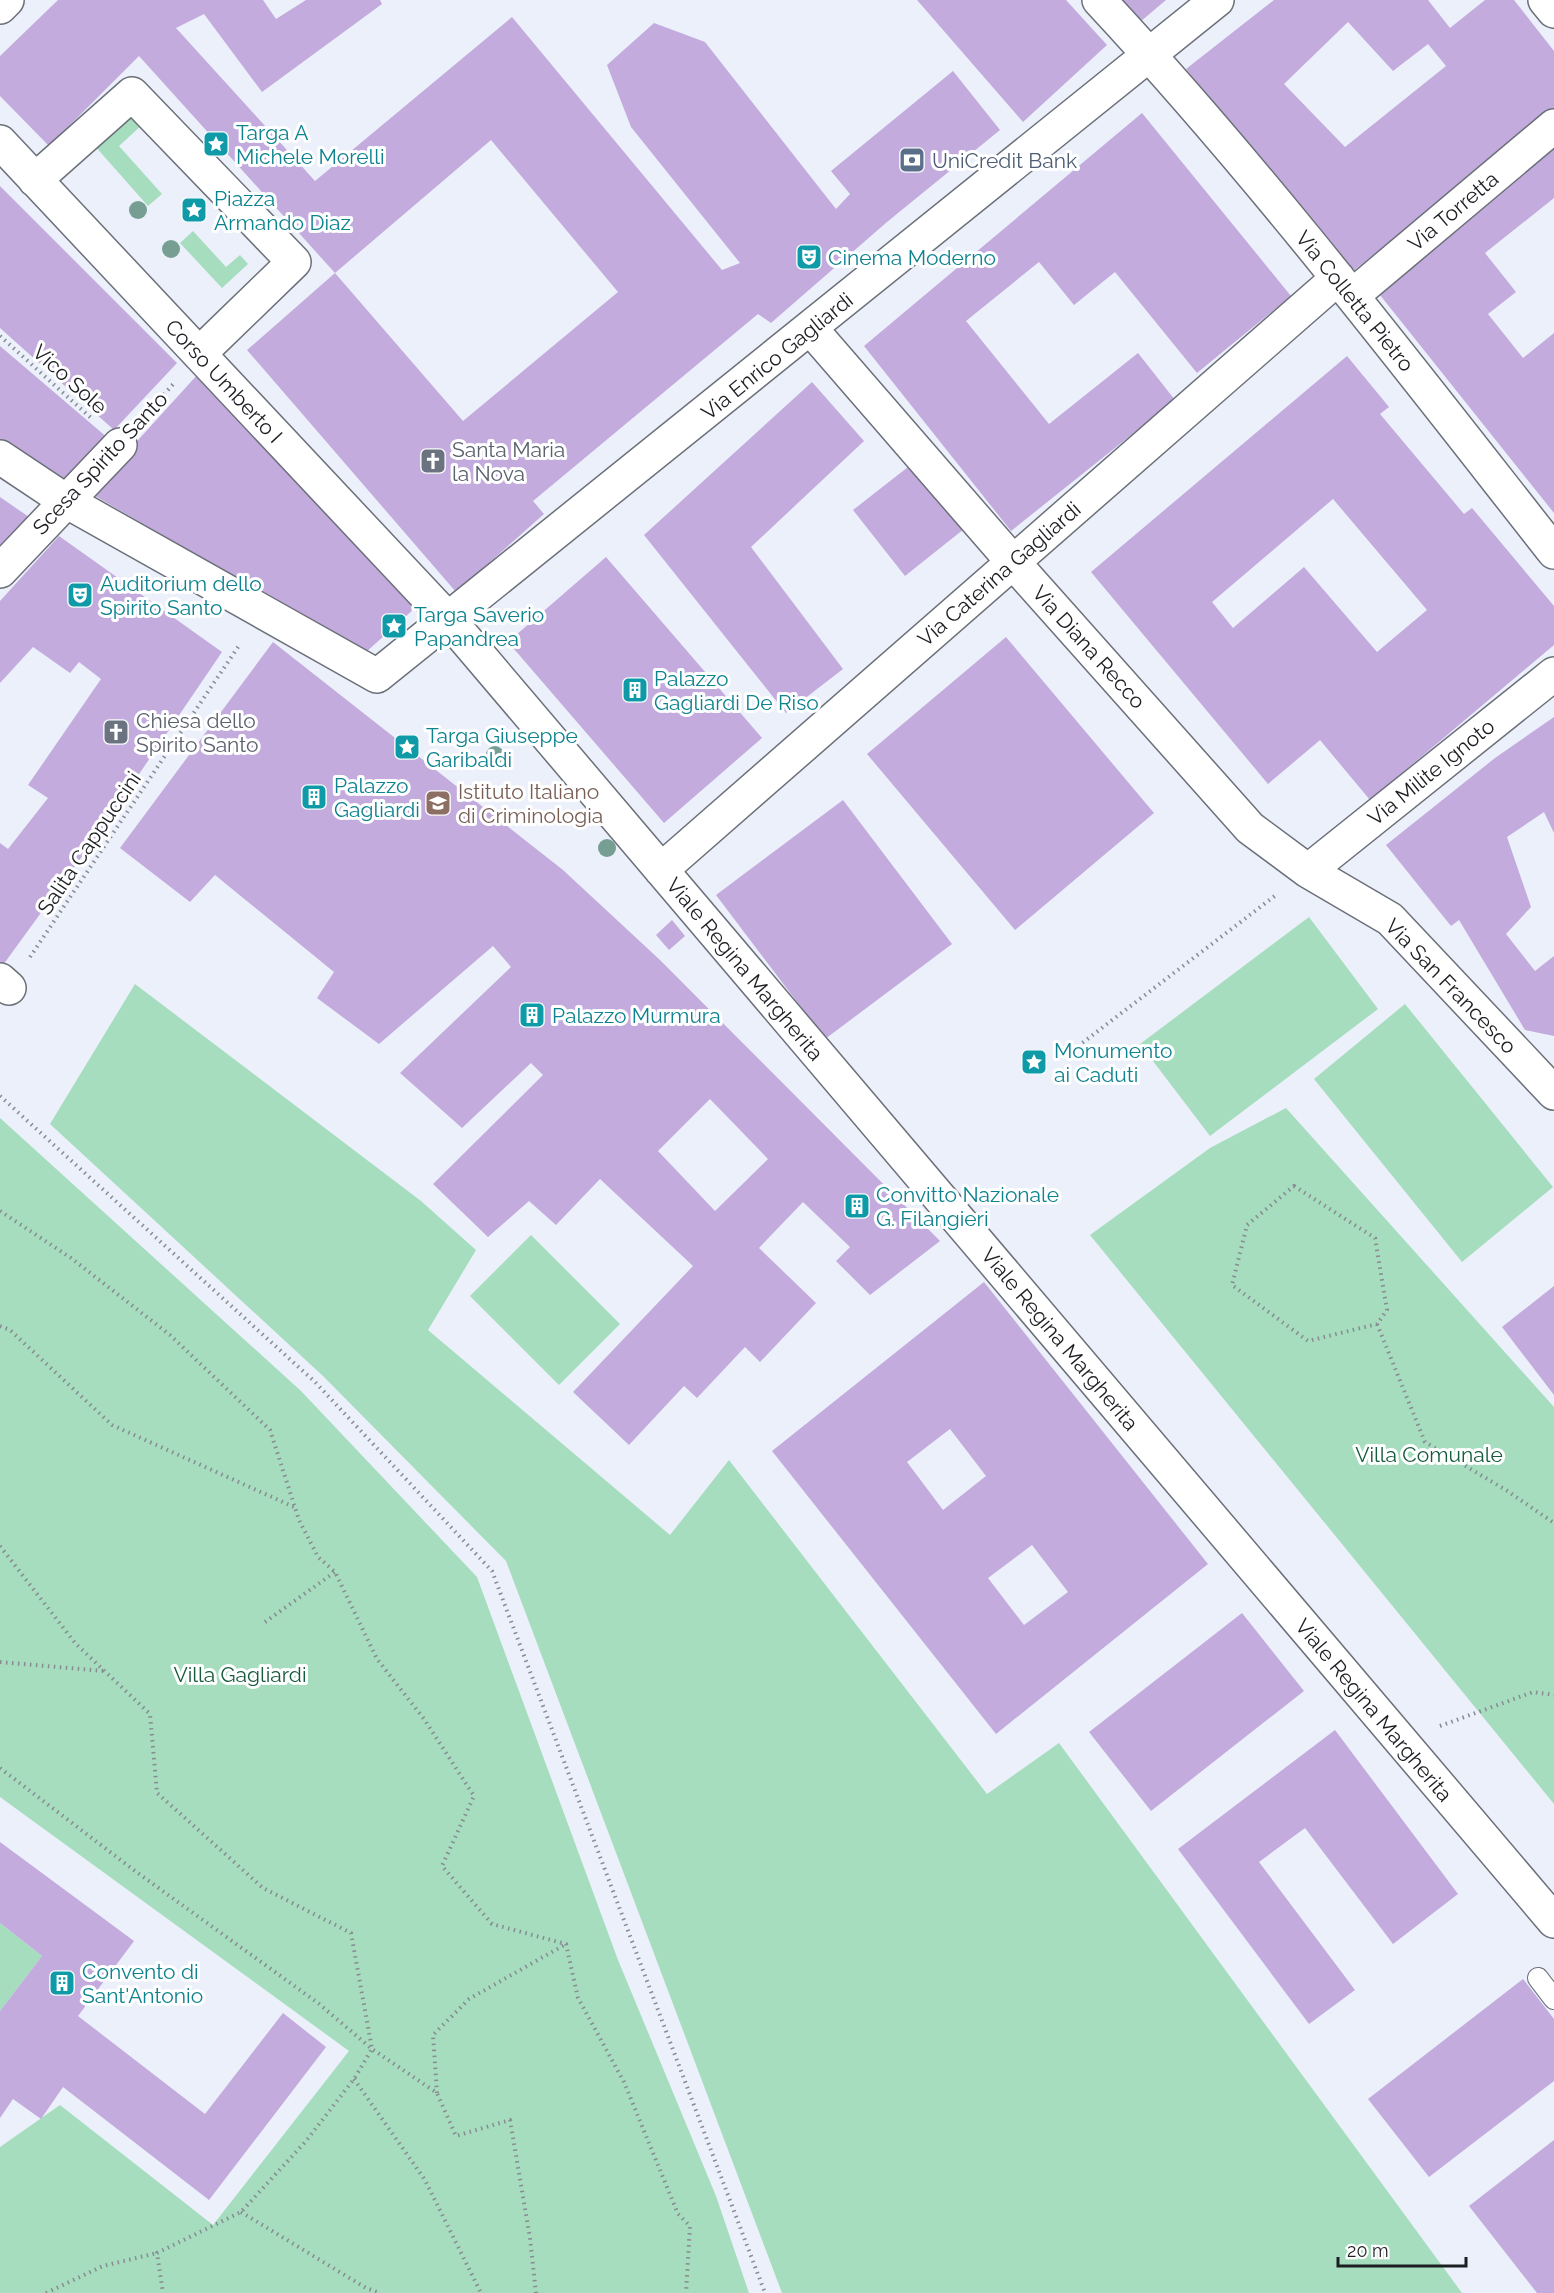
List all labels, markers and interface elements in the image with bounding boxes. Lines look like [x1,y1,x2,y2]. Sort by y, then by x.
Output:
place label: Targa A Michele Morelli [236,120,385,169]
place icon: Targa A Michele Morelli [201,129,231,159]
bank icon: UniCredit Bank [897,145,927,175]
place label: UniCredit Bank [932,148,1077,173]
street label: Via Torretta [1403,166,1503,256]
place label: Piazza Armando Diaz [214,186,351,235]
place icon: Piazza Armando Diaz [179,195,209,225]
street label: Via Colletta Pietro [1291,226,1419,376]
theatre icon: Cinema Moderno [794,242,824,272]
place label: Cinema Moderno [828,245,996,270]
street label: Via Enrico Gagliardi [696,287,858,425]
street label: Corso Umberto I [160,314,288,448]
street label: Vico Sole [28,339,112,419]
street label: Scesa Spirito Santo [27,386,173,540]
place label: Santa Maria la Nova [452,437,565,486]
church icon: Santa Maria la Nova [418,446,448,476]
street label: Via Caterina Gagliardi [913,497,1085,651]
place label: Auditorium dello Spirito Santo [100,571,262,620]
theatre icon: Auditorium dello Spirito Santo [65,580,95,610]
street label: Via Diana Recco [1027,580,1151,714]
place label: Targa Saverio Papandrea [414,602,544,651]
place icon: Targa Saverio Papandrea [379,611,409,641]
place label: Palazzo Gagliardi De Riso [654,666,819,715]
building icon: Palazzo Gagliardi De Riso [620,675,650,705]
place label: Chiesa dello Spirito Santo [136,708,259,757]
street label: Via Milite Ignoto [1363,713,1499,831]
church icon: Chiesa dello Spirito Santo [101,717,131,747]
place label: Targa Giuseppe Garibaldi [426,723,578,772]
place icon: Targa Giuseppe Garibaldi [392,732,422,762]
street label: Salita Cappuccini [32,767,146,919]
place label: Palazzo Gagliardi [334,773,420,822]
place label: Istituto Italiano di Criminologia [458,779,603,828]
building icon: Palazzo Gagliardi [299,782,329,812]
school or university icon: Istituto Italiano di Criminologia [423,788,453,818]
street label: Viale Regina Margherita [661,873,829,1065]
street label: Via San Francesco [1380,913,1522,1059]
building icon: Palazzo Murmura [517,1000,547,1030]
place label: Palazzo Murmura [552,1003,721,1028]
place label: Monumento ai Caduti [1054,1038,1173,1087]
place icon: Monumento ai Caduti [1019,1047,1049,1077]
place label: Convitto Nazionale G. Filangieri [876,1182,1059,1231]
building icon: Convitto Nazionale G. Filangieri [842,1191,872,1221]
street label: Viale Regina Margherita [976,1243,1144,1435]
park label: Villa Comunale [1355,1442,1503,1467]
street label: Viale Regina Margherita [1290,1614,1458,1806]
park label: Villa Gagliardi [174,1662,306,1687]
place label: Convento di Sant'Antonio [82,1959,203,2008]
building icon: Convento di Sant'Antonio [47,1968,77,1998]
scale bar [1338,2230,1466,2268]
text: 20 m [1347,2240,1389,2261]

